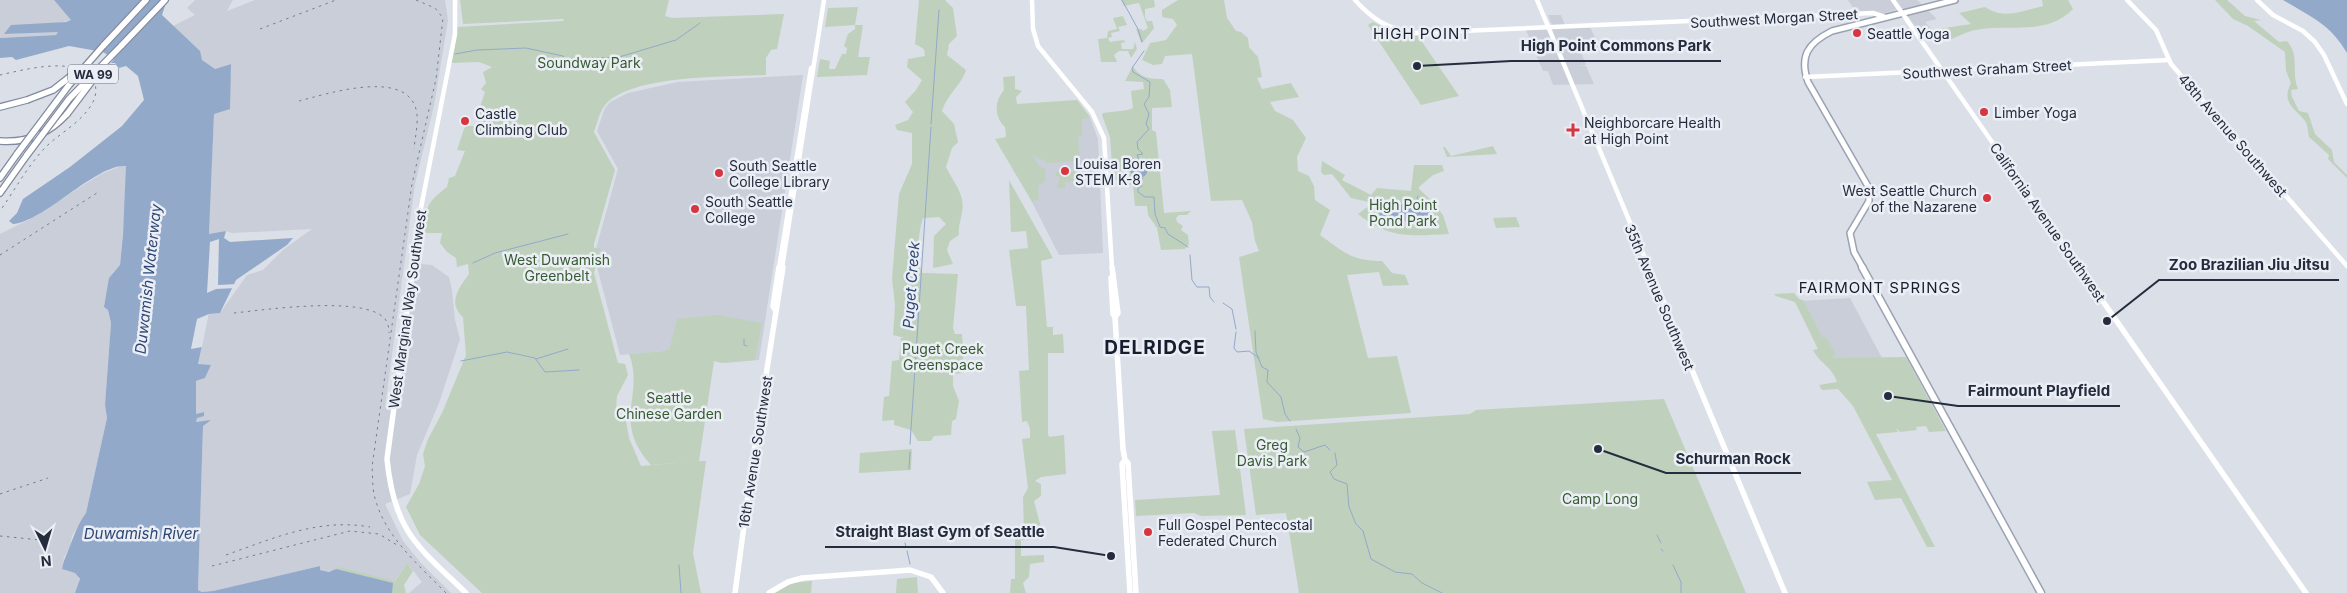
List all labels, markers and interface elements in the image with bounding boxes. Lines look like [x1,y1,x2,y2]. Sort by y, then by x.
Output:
street label: Southwest Morgan Street [1690,5,1859,31]
district label: HIGH POINT [1373,24,1471,43]
place label: Seattle Yoga [1867,25,1950,42]
marker: Seattle Yoga [1851,27,1863,39]
callout: High Point Commons Park [1511,31,1721,61]
text: High Point Commons Park [1521,36,1711,55]
park label: Soundway Park [537,54,641,71]
street label: Southwest Graham Street [1902,56,2072,82]
road number: WA 99 [68,64,118,84]
street label: 48th Avenue Southwest [2175,70,2291,200]
place label: Limber Yoga [1994,104,2077,121]
place label: Castle Climbing Club [475,105,568,138]
marker: Limber Yoga [1978,106,1990,118]
place label: Neighborcare Health at High Point [1584,114,1721,147]
marker: Castle Climbing Club [459,115,471,127]
marker: Neighborcare Health at High Point [1566,123,1580,137]
street label: California Avenue Southwest [1987,139,2110,305]
place label: Louisa Boren STEM K-8 [1075,155,1161,188]
place label: South Seattle College Library [729,157,830,190]
marker: Louisa Boren STEM K-8 [1059,165,1071,177]
marker: South Seattle College Library [713,167,725,179]
place label: West Seattle Church of the Nazarene [1842,182,1977,215]
marker: West Seattle Church of the Nazarene [1981,192,1993,204]
place label: South Seattle College [705,193,793,226]
park label: High Point Pond Park [1369,196,1437,229]
water label: Duwamish Waterway [131,203,165,355]
marker: South Seattle College [689,203,701,215]
street label: West Marginal Way Southwest [385,208,429,409]
street label: 35th Avenue Southwest [1622,221,1699,373]
water label: Puget Creek [898,240,924,329]
callout: Zoo Brazilian Jiu Jitsu [2159,250,2339,280]
park label: West Duwamish Greenbelt [504,251,610,284]
text: Zoo Brazilian Jiu Jitsu [2169,255,2329,274]
district label: FAIRMONT SPRINGS [1799,278,1961,297]
district label: DELRIDGE [1104,336,1206,359]
park label: Puget Creek Greenspace [902,340,984,373]
street label: 16th Avenue Southwest [735,374,776,529]
callout: Fairmount Playfield [1958,376,2120,406]
text: Fairmount Playfield [1968,381,2110,400]
park label: Seattle Chinese Garden [616,389,722,422]
park label: Greg Davis Park [1237,436,1307,469]
callout: Schurman Rock [1666,443,1801,473]
text: Schurman Rock [1675,449,1791,468]
park label: Camp Long [1562,490,1638,507]
place label: Full Gospel Pentecostal Federated Church [1158,516,1313,549]
callout: Straight Blast Gym of Seattle [825,517,1054,547]
text: Straight Blast Gym of Seattle [835,522,1045,541]
north arrow [20,523,70,573]
water label: Duwamish River [84,524,199,543]
marker: Full Gospel Pentecostal Federated Church [1142,526,1154,538]
text: N [40,553,52,570]

